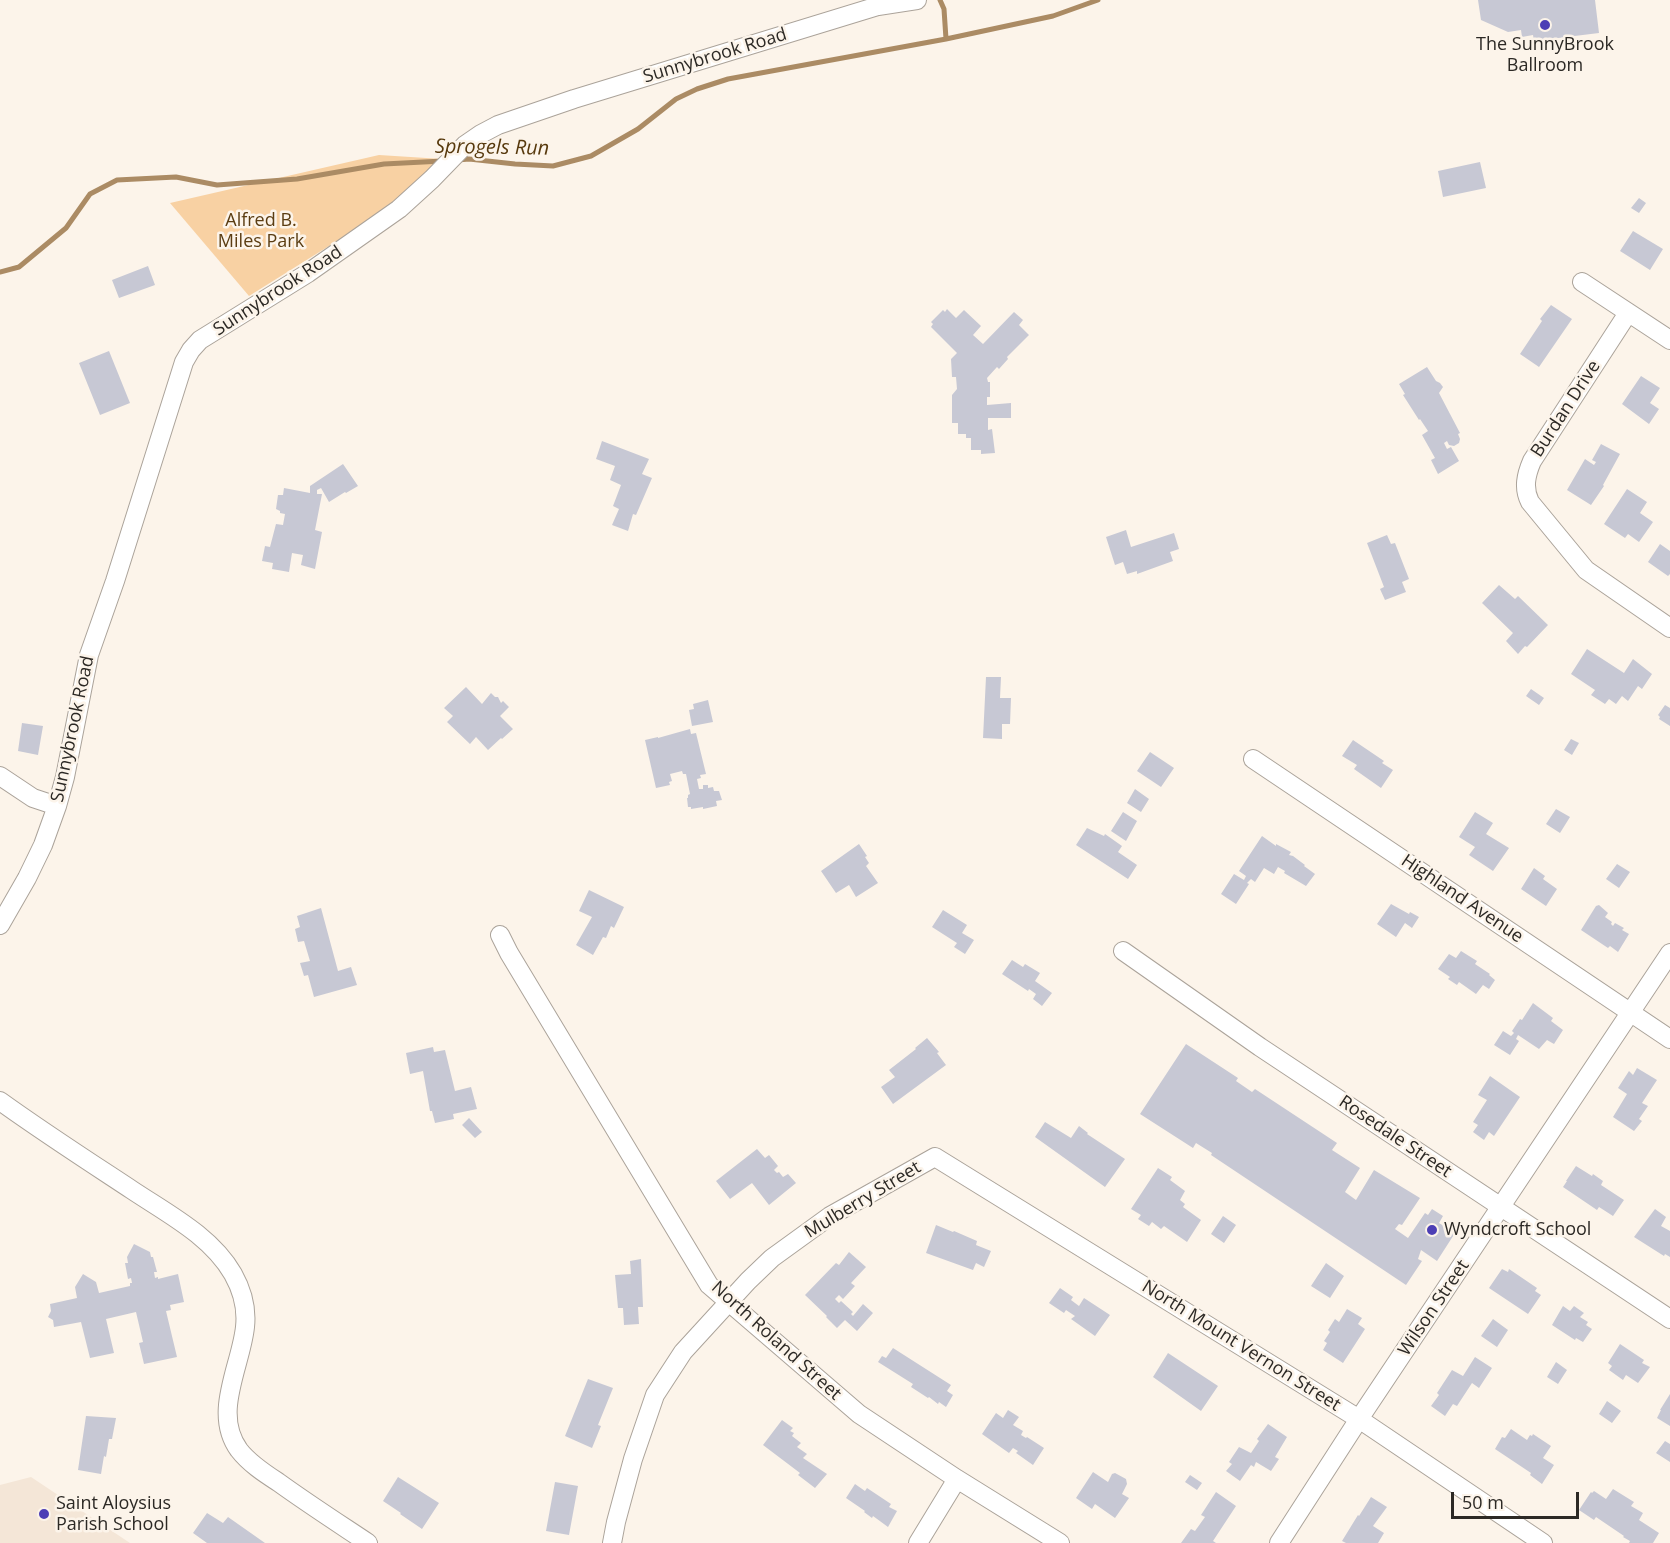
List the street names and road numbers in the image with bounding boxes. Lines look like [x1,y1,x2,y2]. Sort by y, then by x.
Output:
street label: Sunnybrook Road [641,24,789,88]
street label: Sunnybrook Road [210,241,346,341]
street label: Burdan Drive [1527,357,1605,461]
street label: Sunnybrook Road [47,654,99,804]
street label: Highland Avenue [1397,850,1527,948]
street label: Rosedale Street [1335,1091,1455,1183]
street label: Mulberry Street [801,1157,925,1243]
street label: Wilson Street [1394,1256,1474,1360]
street label: North Mount Vernon Street [1138,1276,1344,1416]
street label: North Roland Street [707,1277,845,1405]

